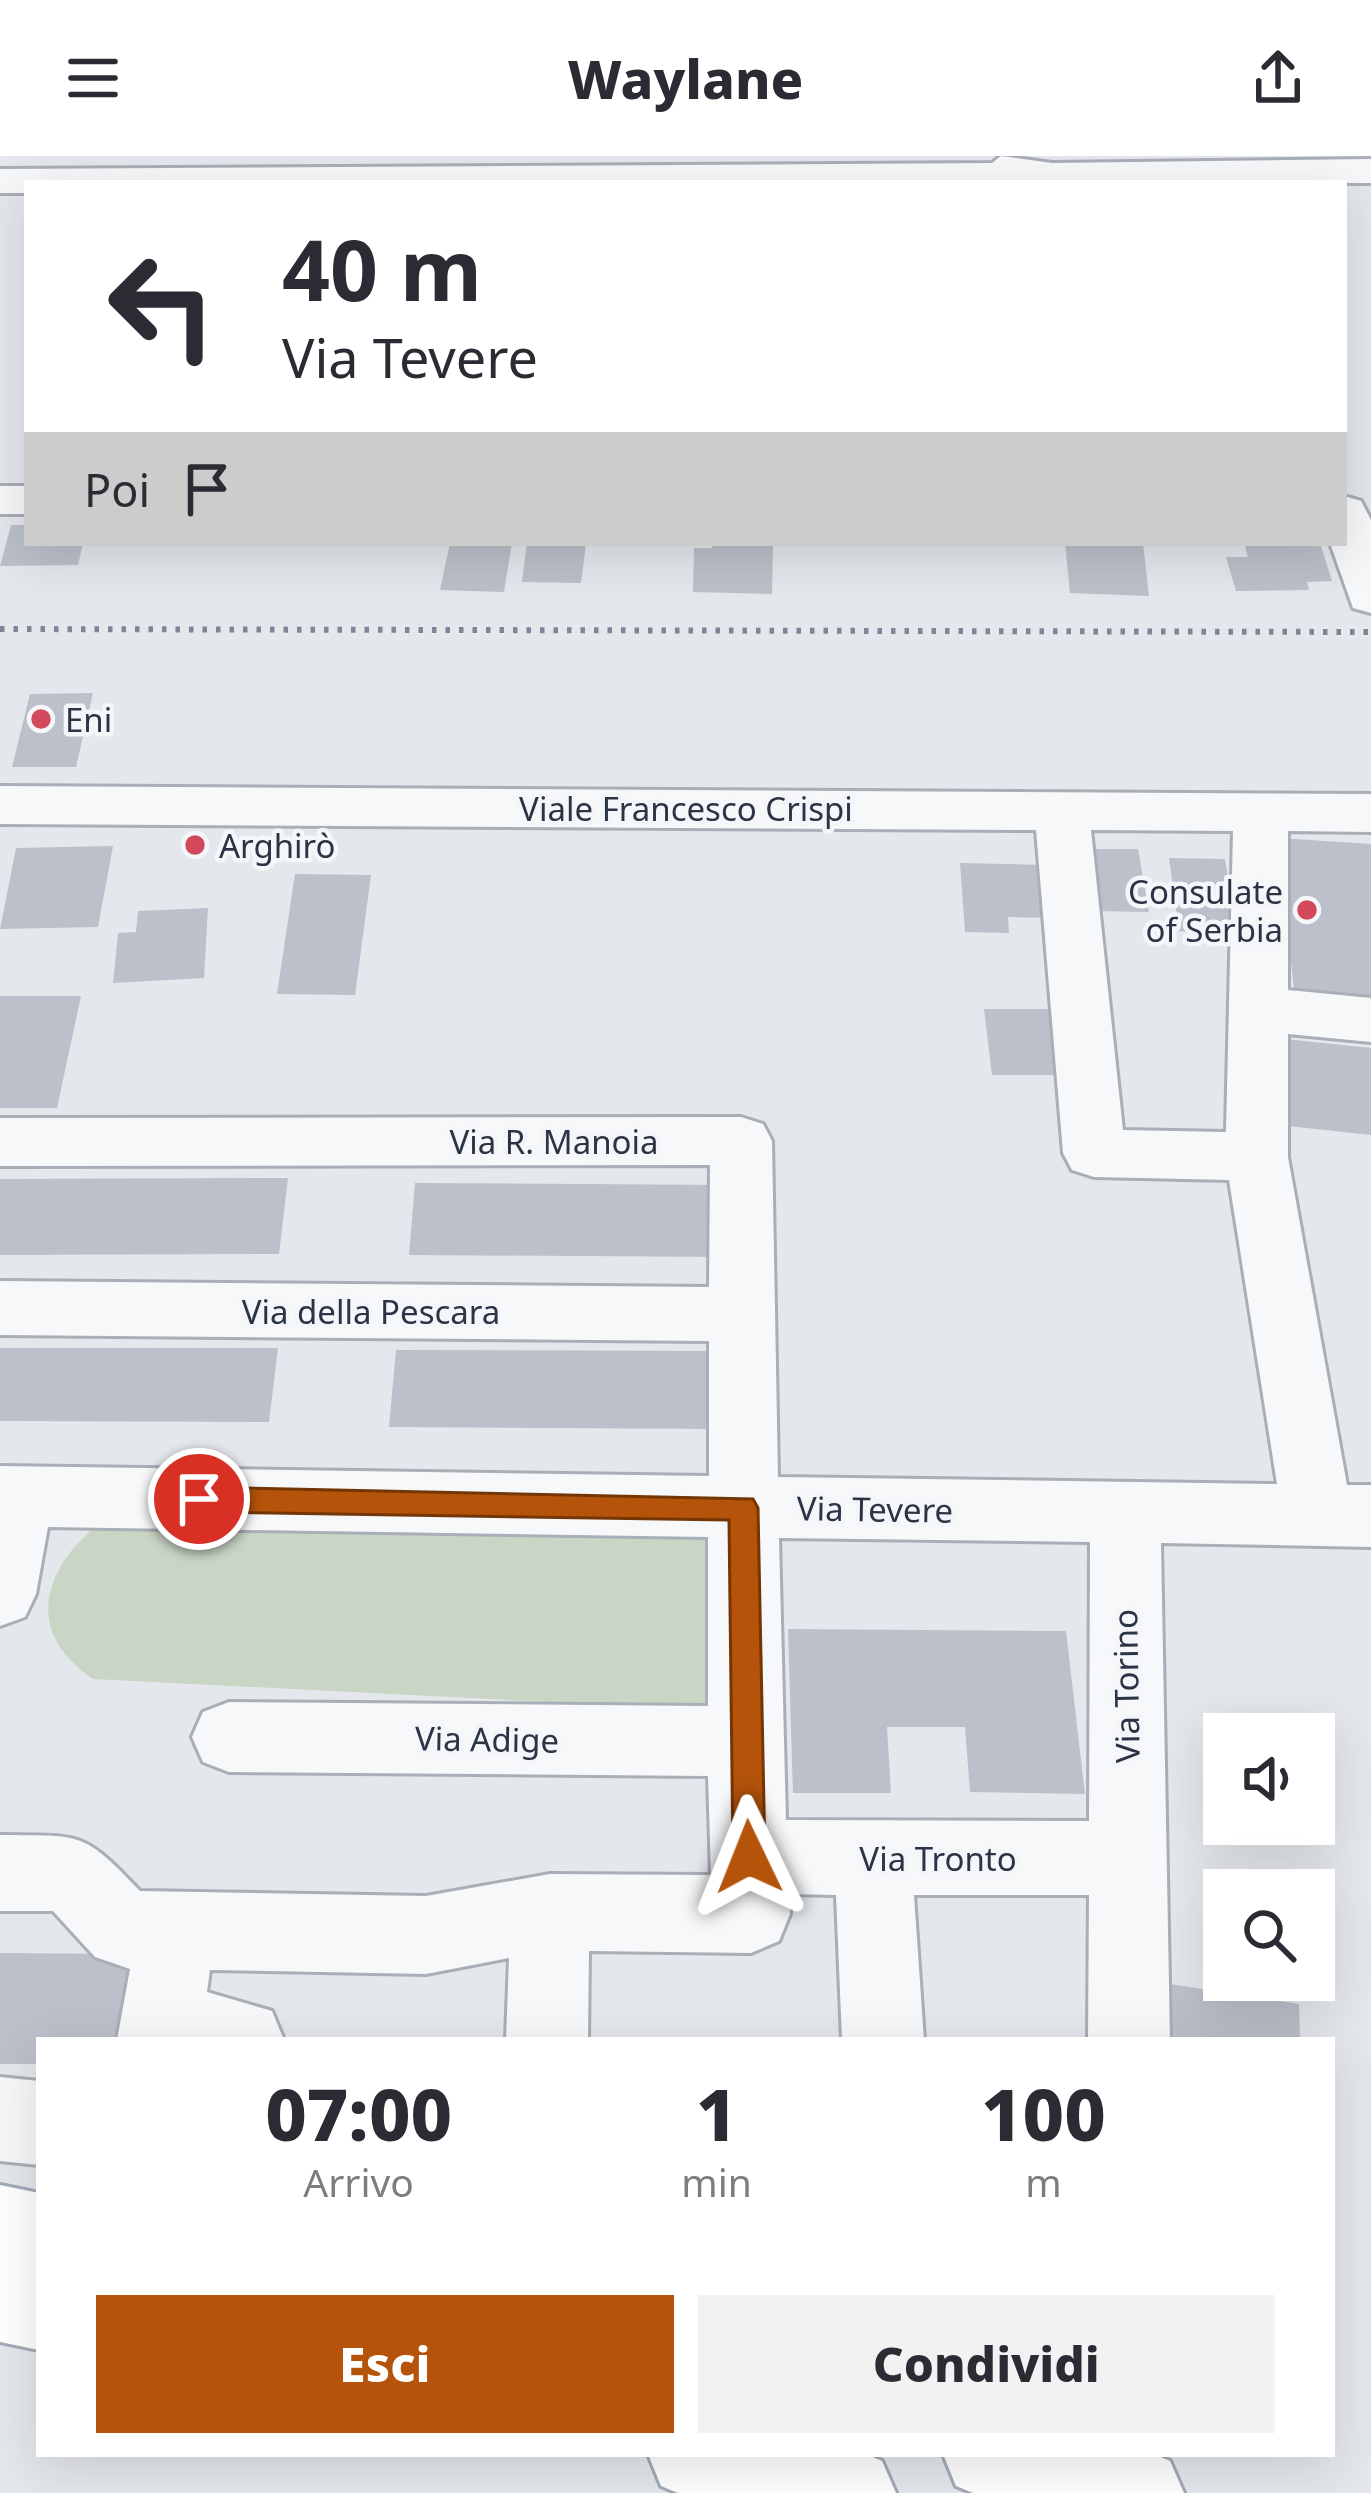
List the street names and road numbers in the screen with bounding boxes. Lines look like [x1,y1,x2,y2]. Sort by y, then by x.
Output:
street label: Viale Francesco Crispi [519,786,853,831]
street label: Via R. Manoia [449,1119,659,1164]
street label: Via della Pescara [242,1289,500,1334]
street label: Via Tevere [796,1485,954,1533]
street label: Via Torino [1102,1609,1150,1763]
street label: Via Adige [415,1715,559,1763]
street label: Via Tronto [859,1836,1017,1881]

